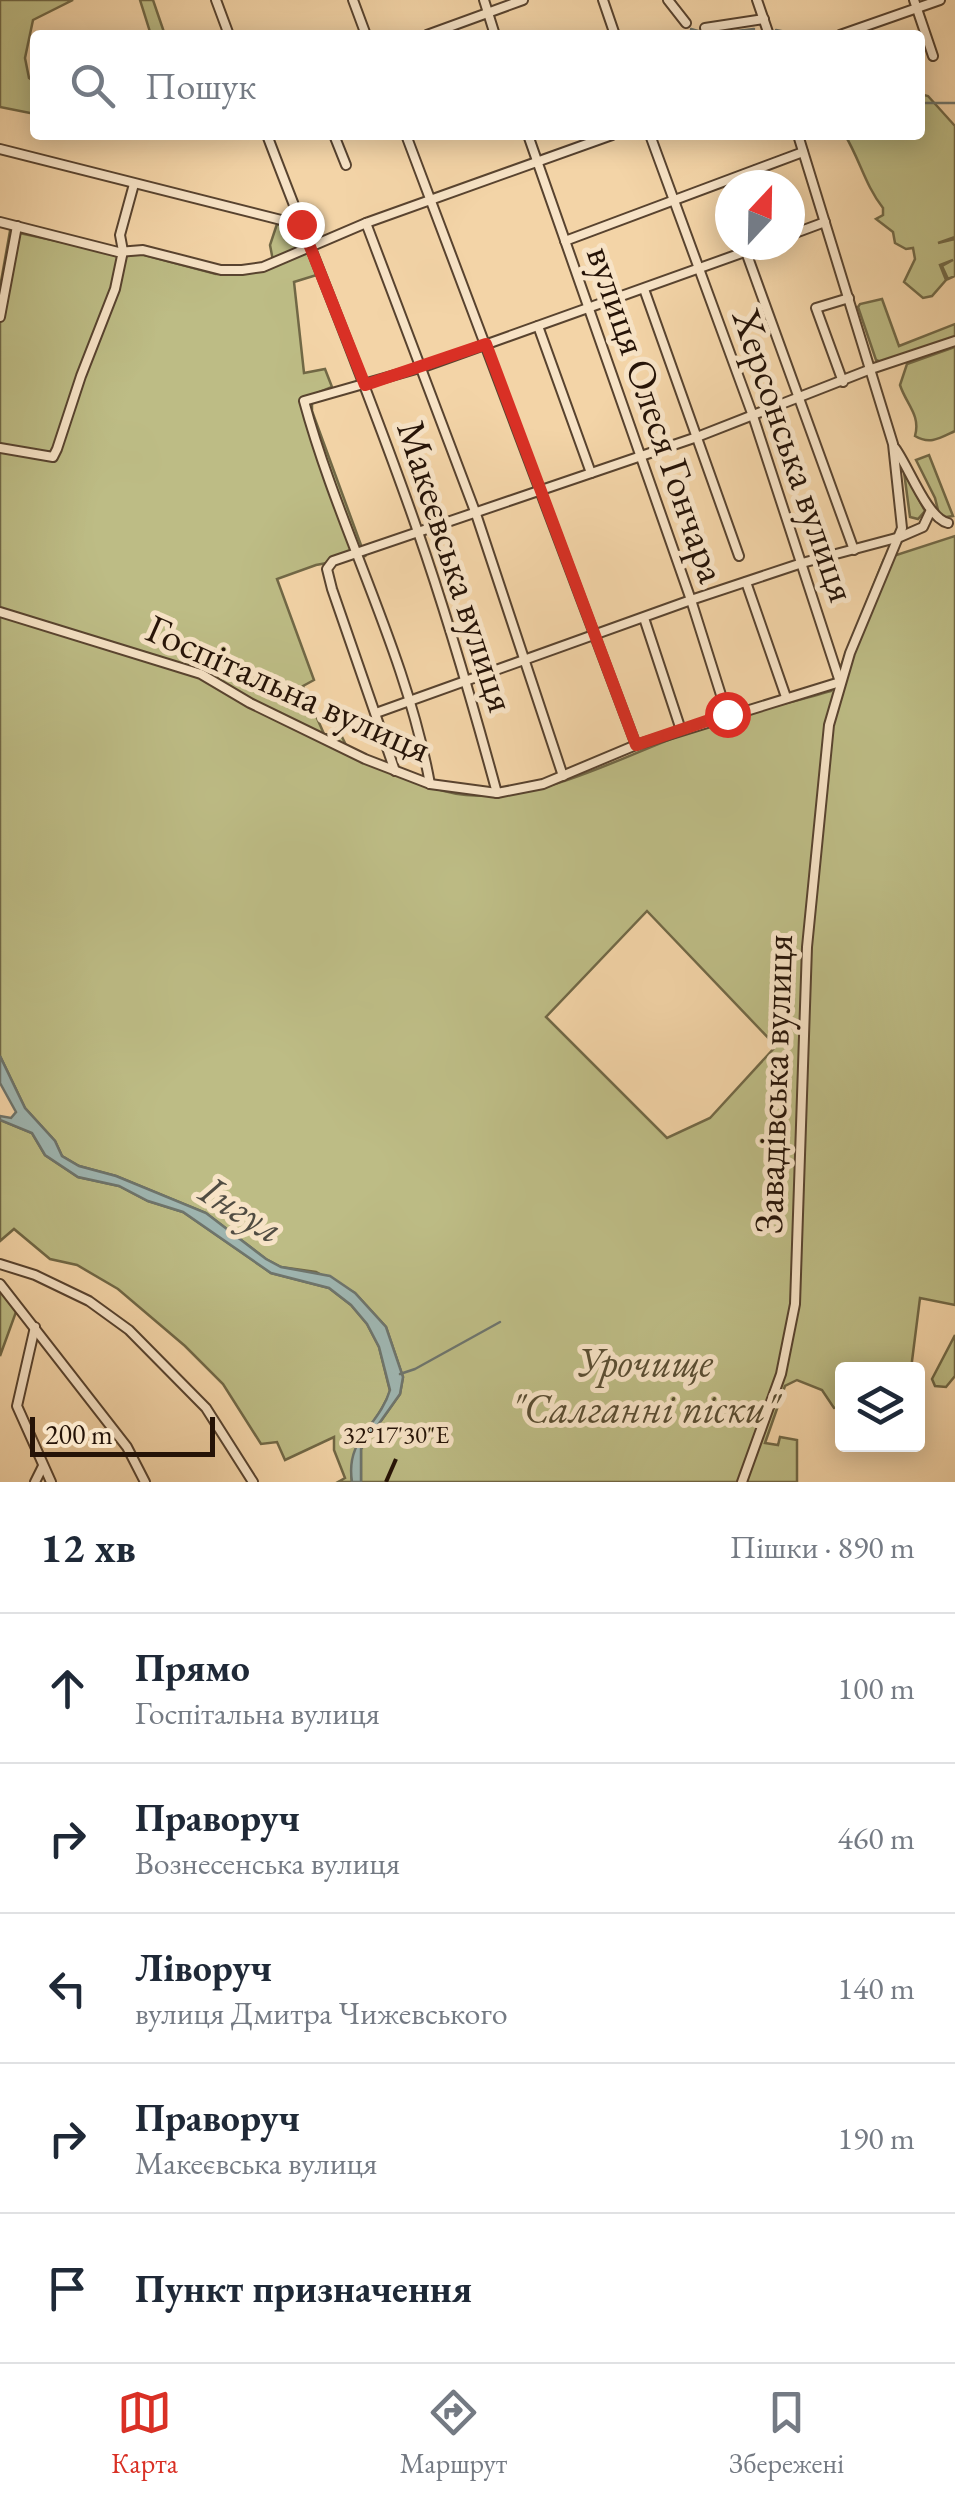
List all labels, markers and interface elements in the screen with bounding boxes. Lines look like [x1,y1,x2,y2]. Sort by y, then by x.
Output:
search box [30,30,925,140]
icon: search [65,58,120,113]
text: Пошук [145,61,256,110]
north arrow [715,170,805,260]
route end [279,202,325,248]
street label: вулиця Олеся Гончара [575,239,739,589]
street label: Херсонська вулиця [720,301,869,608]
street label: Макеєвська вулиця [385,414,529,718]
street label: Госпітальна вулиця [139,602,439,774]
route start [705,692,751,738]
street label: Завадівська вулиця [742,933,804,1235]
water label: Інгул [189,1162,294,1256]
park label: Урочище "Салганні піски" [511,1336,783,1434]
map controls [835,1362,925,1452]
button: layers [835,1362,925,1452]
scale bar [30,1412,215,1456]
text: 200 m [45,1416,113,1452]
text: 32°17'30"E [343,1418,449,1450]
text: 12 хв [40,1520,136,1575]
text: Пішки · 890 m [730,1526,915,1568]
text: Прямо [135,1643,250,1692]
icon: ahead [40,1661,95,1716]
text: 100 m [838,1667,915,1709]
text: Госпітальна вулиця [135,1692,380,1734]
text: Праворуч [135,1793,300,1842]
icon: right [40,1811,95,1866]
text: 460 m [838,1817,915,1859]
text: Вознесенська вулиця [135,1842,400,1884]
text: Ліворуч [135,1943,272,1992]
icon: left [40,1961,95,2016]
text: 140 m [838,1967,915,2009]
text: вулиця Дмитра Чижевського [135,1992,508,2034]
text: Праворуч [135,2093,300,2142]
icon: right [40,2111,95,2166]
text: 190 m [838,2117,915,2159]
text: Макеєвська вулиця [135,2142,377,2184]
icon: arrive [40,2261,95,2316]
text: Пункт призначення [135,2264,472,2313]
tab: Карта [111,2385,178,2481]
tab: Маршрут [400,2385,507,2481]
tab: Збережені [729,2385,844,2481]

